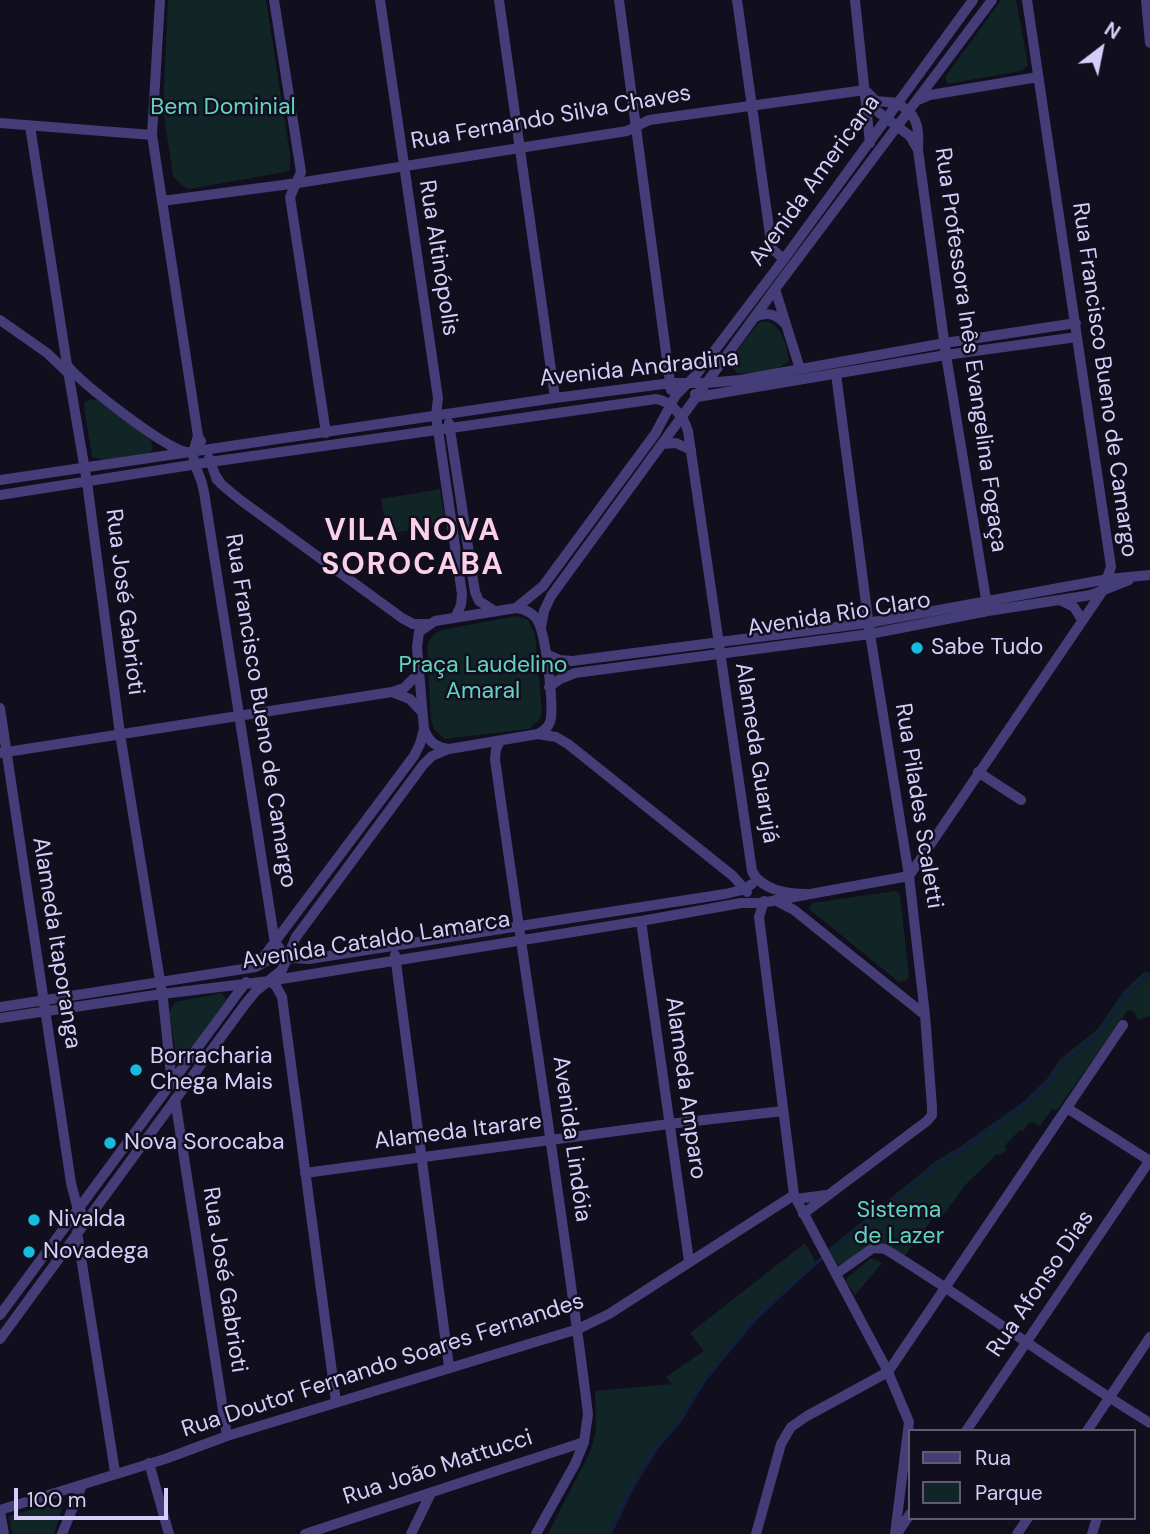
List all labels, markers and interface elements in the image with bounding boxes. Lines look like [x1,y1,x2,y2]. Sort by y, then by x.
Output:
north arrow [1066,14,1136,84]
text: N [1100,16,1125,45]
street label: Rua Fernando Silva Chaves [409,80,693,156]
street label: Avenida Americana [744,90,886,272]
park label: Bem Dominial [150,94,296,122]
street label: Rua Professora Inês Evangelina Fogaça [928,146,1012,554]
street label: Rua Altinópolis [412,178,464,338]
street label: Rua Francisco Bueno de Camargo [1065,201,1143,559]
street label: Avenida Andradina [538,345,740,393]
street label: Rua José Gabrioti [99,507,149,697]
district label: VILA NOVA SOROCABA [322,514,504,584]
street label: Rua Francisco Bueno de Camargo [218,532,302,890]
street label: Avenida Rio Claro [745,587,933,643]
place label: Sabe Tudo [931,634,1043,662]
marker: Sabe Tudo [909,640,925,656]
park label: Praça Laudelino Amaral [399,652,567,706]
street label: Alameda Guarujá [728,661,784,845]
street label: Rua Pilades Scaletti [888,701,948,911]
street label: Alameda Itaporanga [26,835,86,1051]
street label: Avenida Cataldo Lamarca [240,906,512,976]
street label: Alameda Amparo [659,995,711,1181]
place label: Borracharia Chega Mais [150,1043,273,1097]
street label: Avenida Lindóia [546,1054,596,1224]
marker: Borracharia Chega Mais [128,1062,144,1078]
street label: Alameda Itarare [373,1108,543,1156]
place label: Nova Sorocaba [124,1129,284,1157]
marker: Nova Sorocaba [102,1135,118,1151]
street label: Rua José Gabrioti [196,1185,252,1375]
park label: Sistema de Lazer [854,1197,944,1251]
street label: Rua Afonso Dias [982,1205,1100,1363]
place label: Nivalda [48,1206,126,1234]
marker: Nivalda [26,1212,42,1228]
place label: Novadega [43,1238,149,1266]
marker: Novadega [21,1244,37,1260]
street label: Rua Doutor Fernando Soares Fernandes [178,1288,588,1444]
street label: Rua João Mattucci [340,1424,536,1512]
legend [908,1429,1136,1520]
text: Rua [975,1444,1011,1472]
scale bar [18,1474,172,1518]
text: Parque [975,1479,1043,1507]
text: 100 m [27,1486,87,1514]

